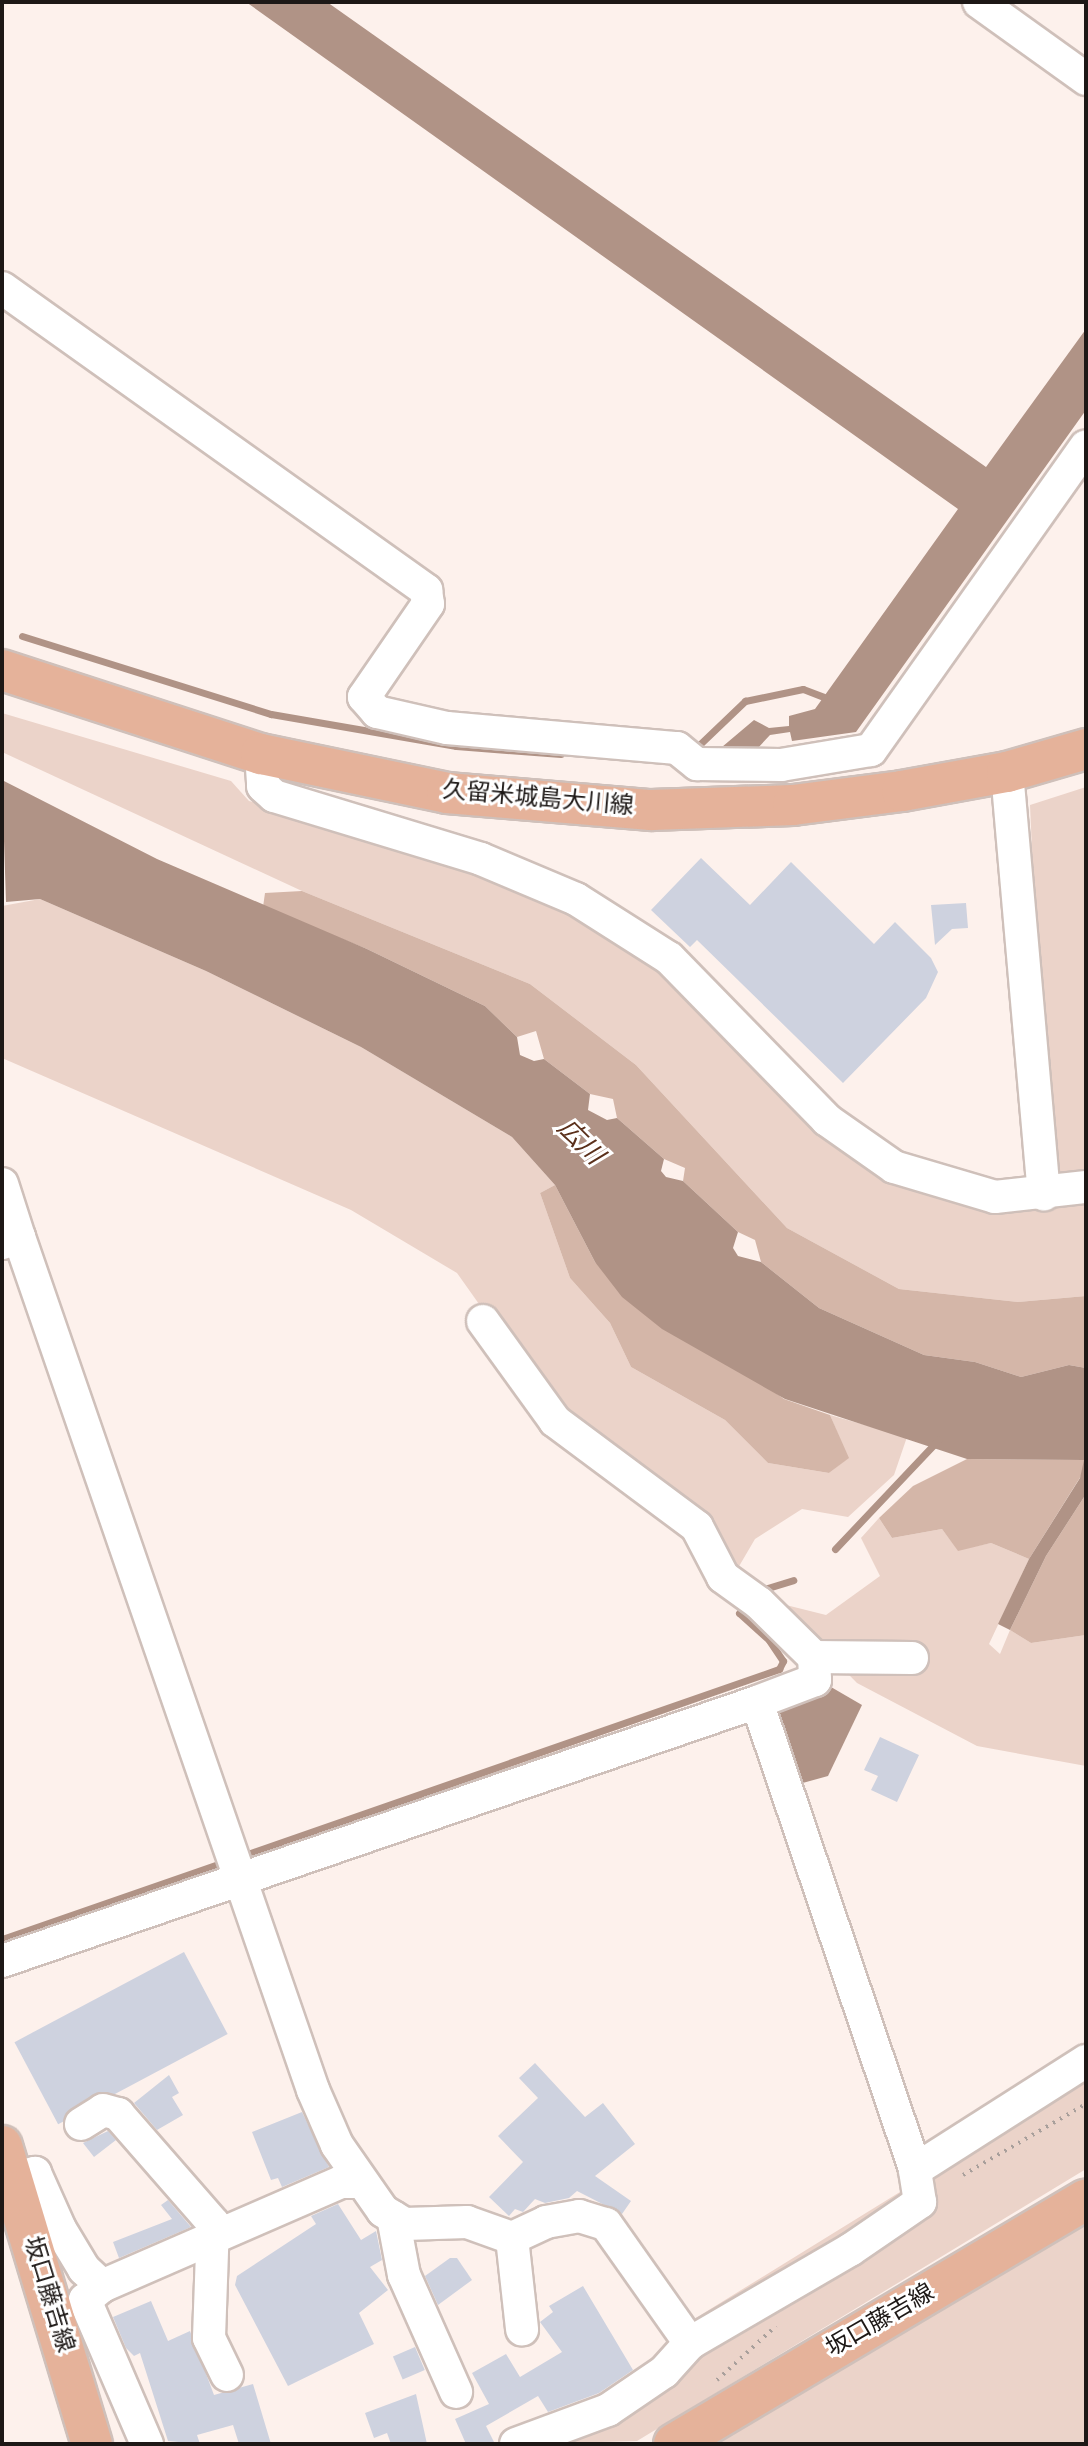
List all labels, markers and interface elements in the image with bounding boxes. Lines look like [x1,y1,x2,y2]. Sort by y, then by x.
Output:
street label: 久留米城島大川線 [441,777,635,823]
water label: 広川 [550,1114,608,1172]
street label: 坂口藤吉線 [16,2233,78,2357]
street label: 坂口藤吉線 [822,2280,940,2364]

